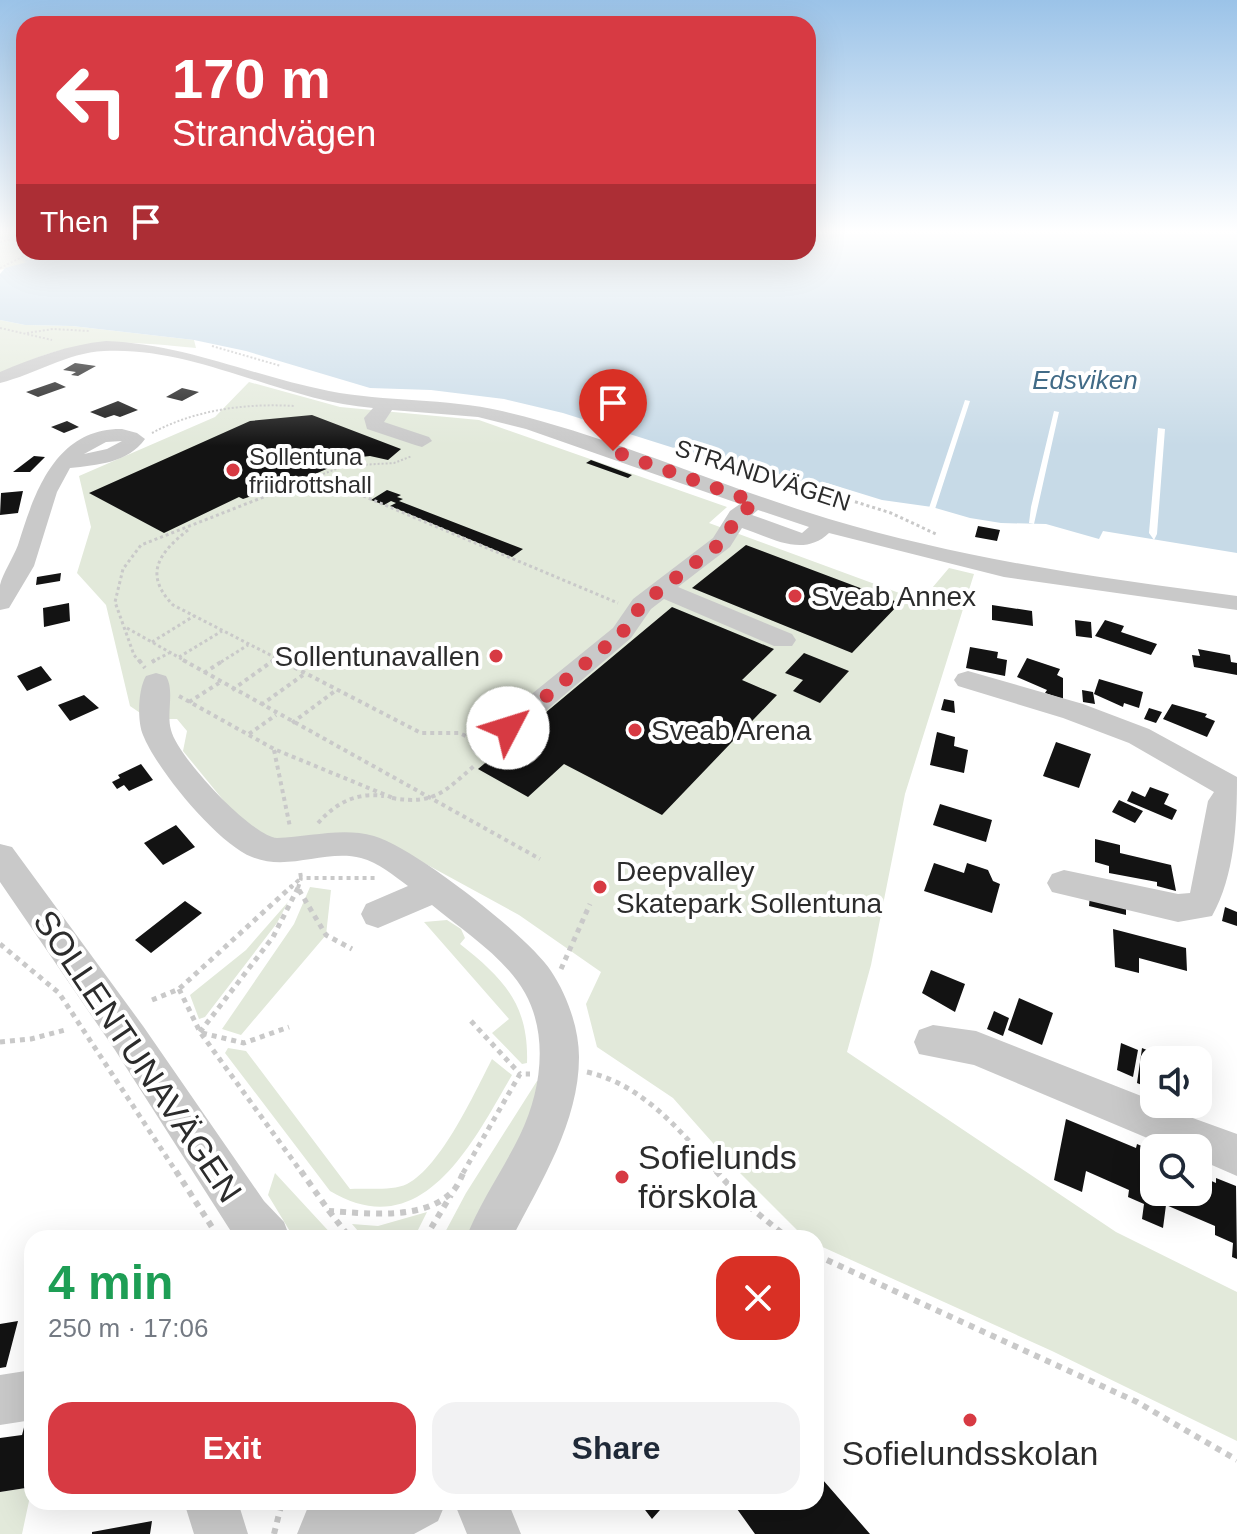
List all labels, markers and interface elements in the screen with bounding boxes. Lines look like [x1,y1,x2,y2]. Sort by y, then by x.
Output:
text: 170 m [172,47,331,110]
icon: left [40,48,144,152]
text: Strandvägen [172,113,376,154]
icon: arrive [124,200,168,244]
text: Then [40,205,108,238]
water label: Edsviken [1032,365,1138,395]
pin [579,369,647,451]
icon: arrive [591,381,635,425]
street label: STRANDVÄGEN [672,434,854,516]
place label: Sollentuna friidrottshall [249,443,372,498]
marker: Sollentuna friidrottshall [224,461,242,479]
place label: Sveab Annex [811,581,976,612]
marker: Sveab Annex [786,587,804,605]
place label: Sollentunavallen [275,641,480,672]
marker: Sollentunavallen [487,647,505,665]
position arrow [466,686,550,770]
place label: Sveab Arena [651,715,812,746]
marker: Sveab Arena [626,721,644,739]
place label: Deepvalley Skatepark Sollentuna [616,856,883,919]
marker: Deepvalley Skatepark Sollentuna [591,878,609,896]
street label: SOLLENTUNAVÄGEN [26,903,250,1209]
map controls [1140,1046,1212,1206]
button: sound [1140,1046,1212,1118]
button: search [1140,1134,1212,1206]
place label: Sofielunds förskola [638,1138,797,1215]
marker: Sofielunds förskola [613,1168,631,1186]
text: 4 min [48,1256,173,1309]
button: close [716,1256,800,1340]
text: 250 m · 17:06 [48,1313,208,1343]
button: Exit [48,1402,416,1494]
button: Share [432,1402,800,1494]
marker: Sofielundsskolan [961,1411,979,1429]
place label: Sofielundsskolan [841,1434,1099,1472]

